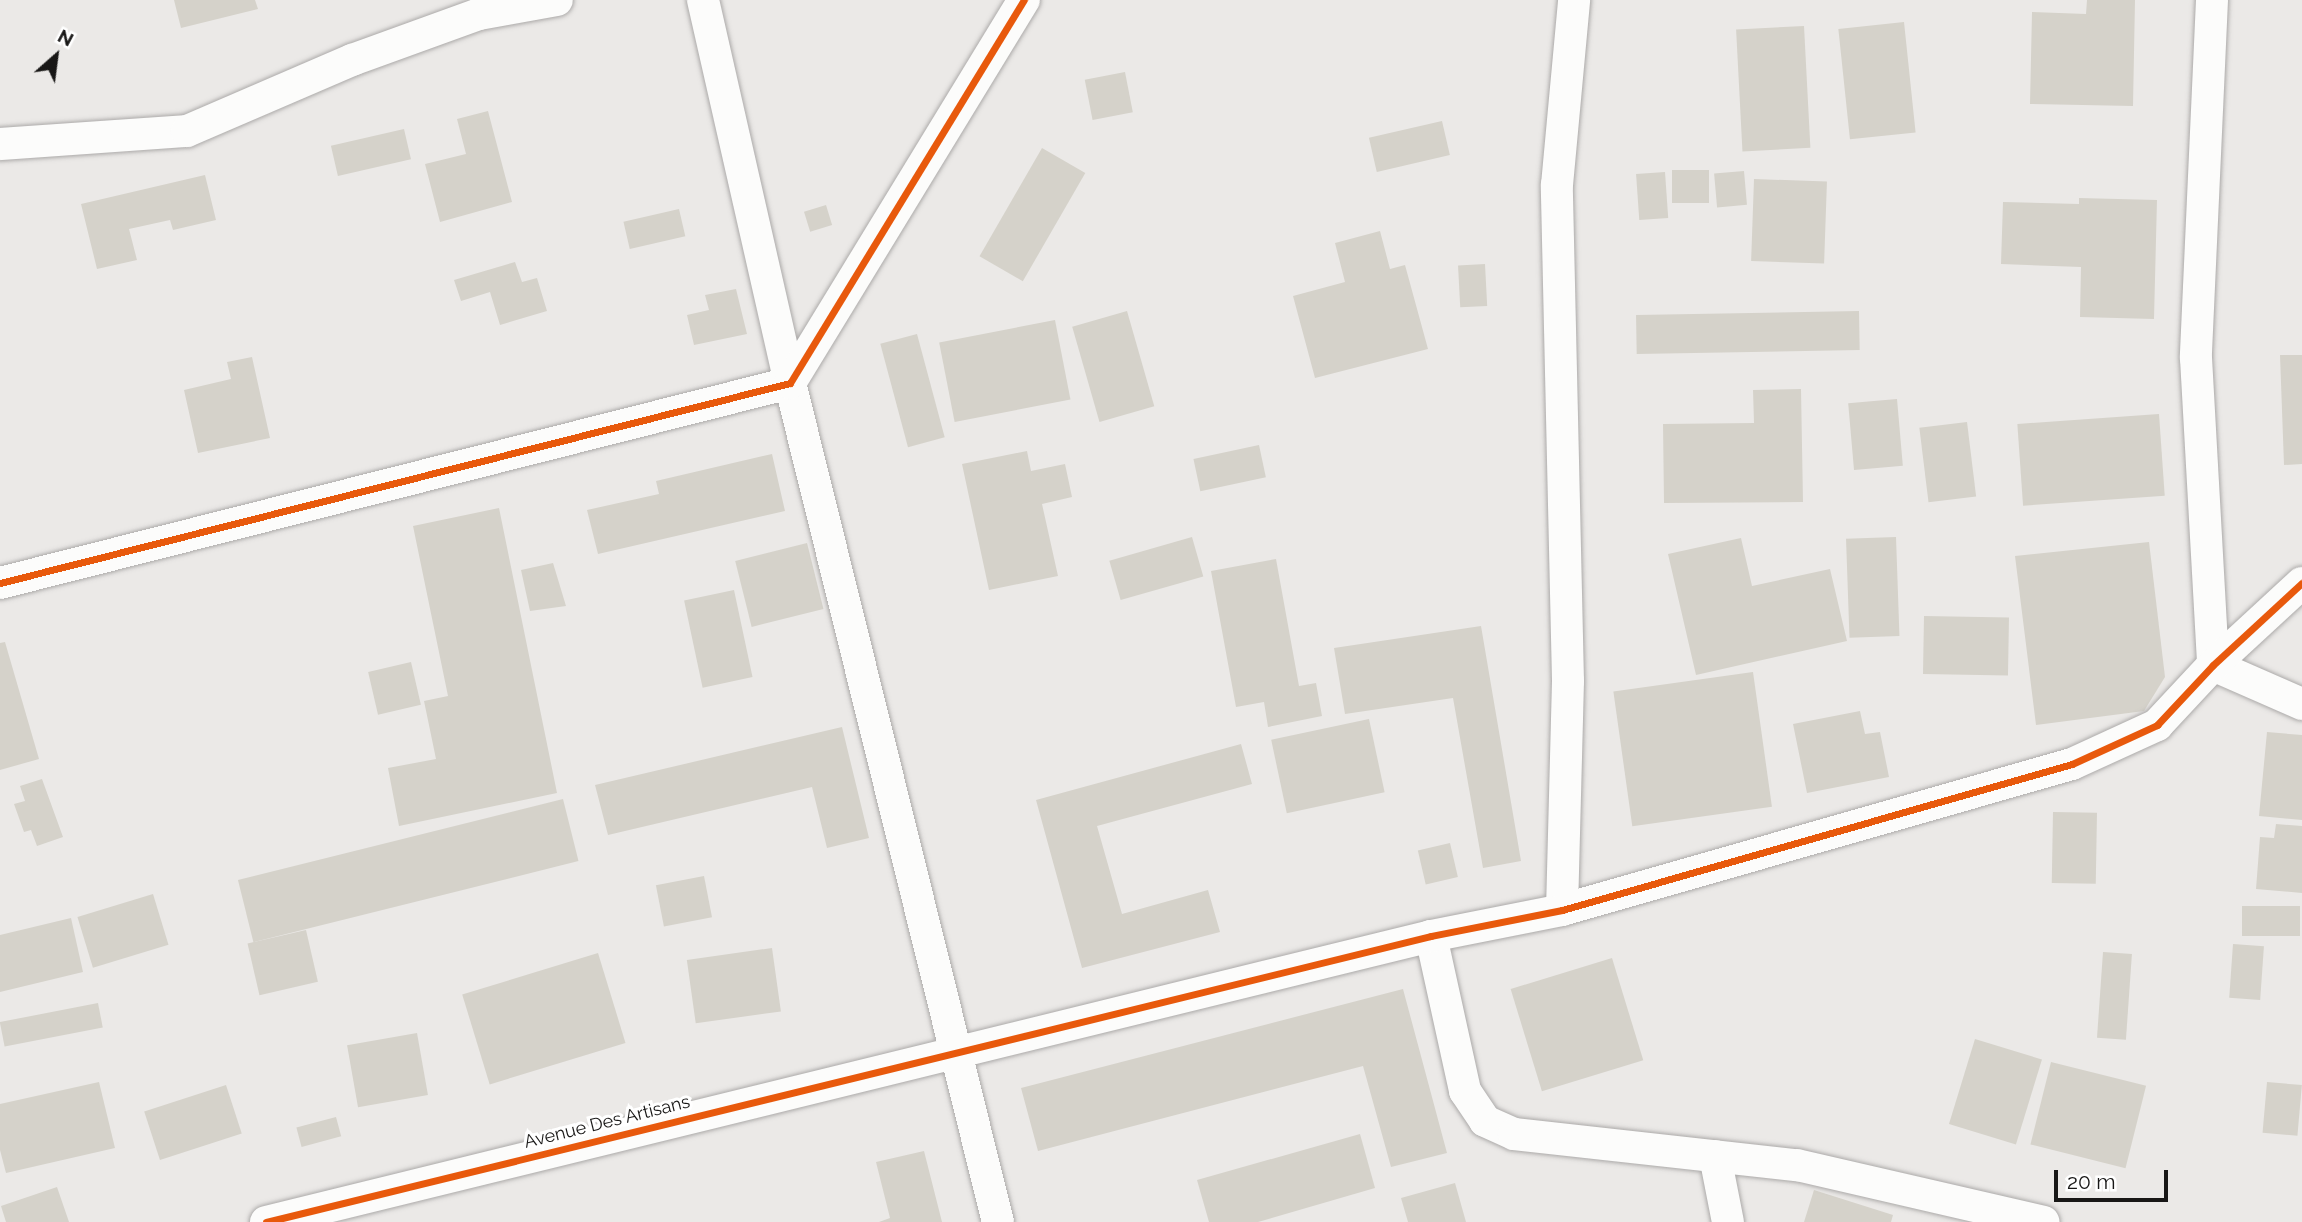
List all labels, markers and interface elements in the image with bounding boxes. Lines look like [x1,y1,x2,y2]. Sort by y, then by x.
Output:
north arrow [21,21,91,91]
text: N [54,24,77,51]
street label: Avenue Des Artisans [522,1091,692,1153]
scale bar [2057,1156,2171,1200]
text: 20 m [2067,1169,2115,1194]

